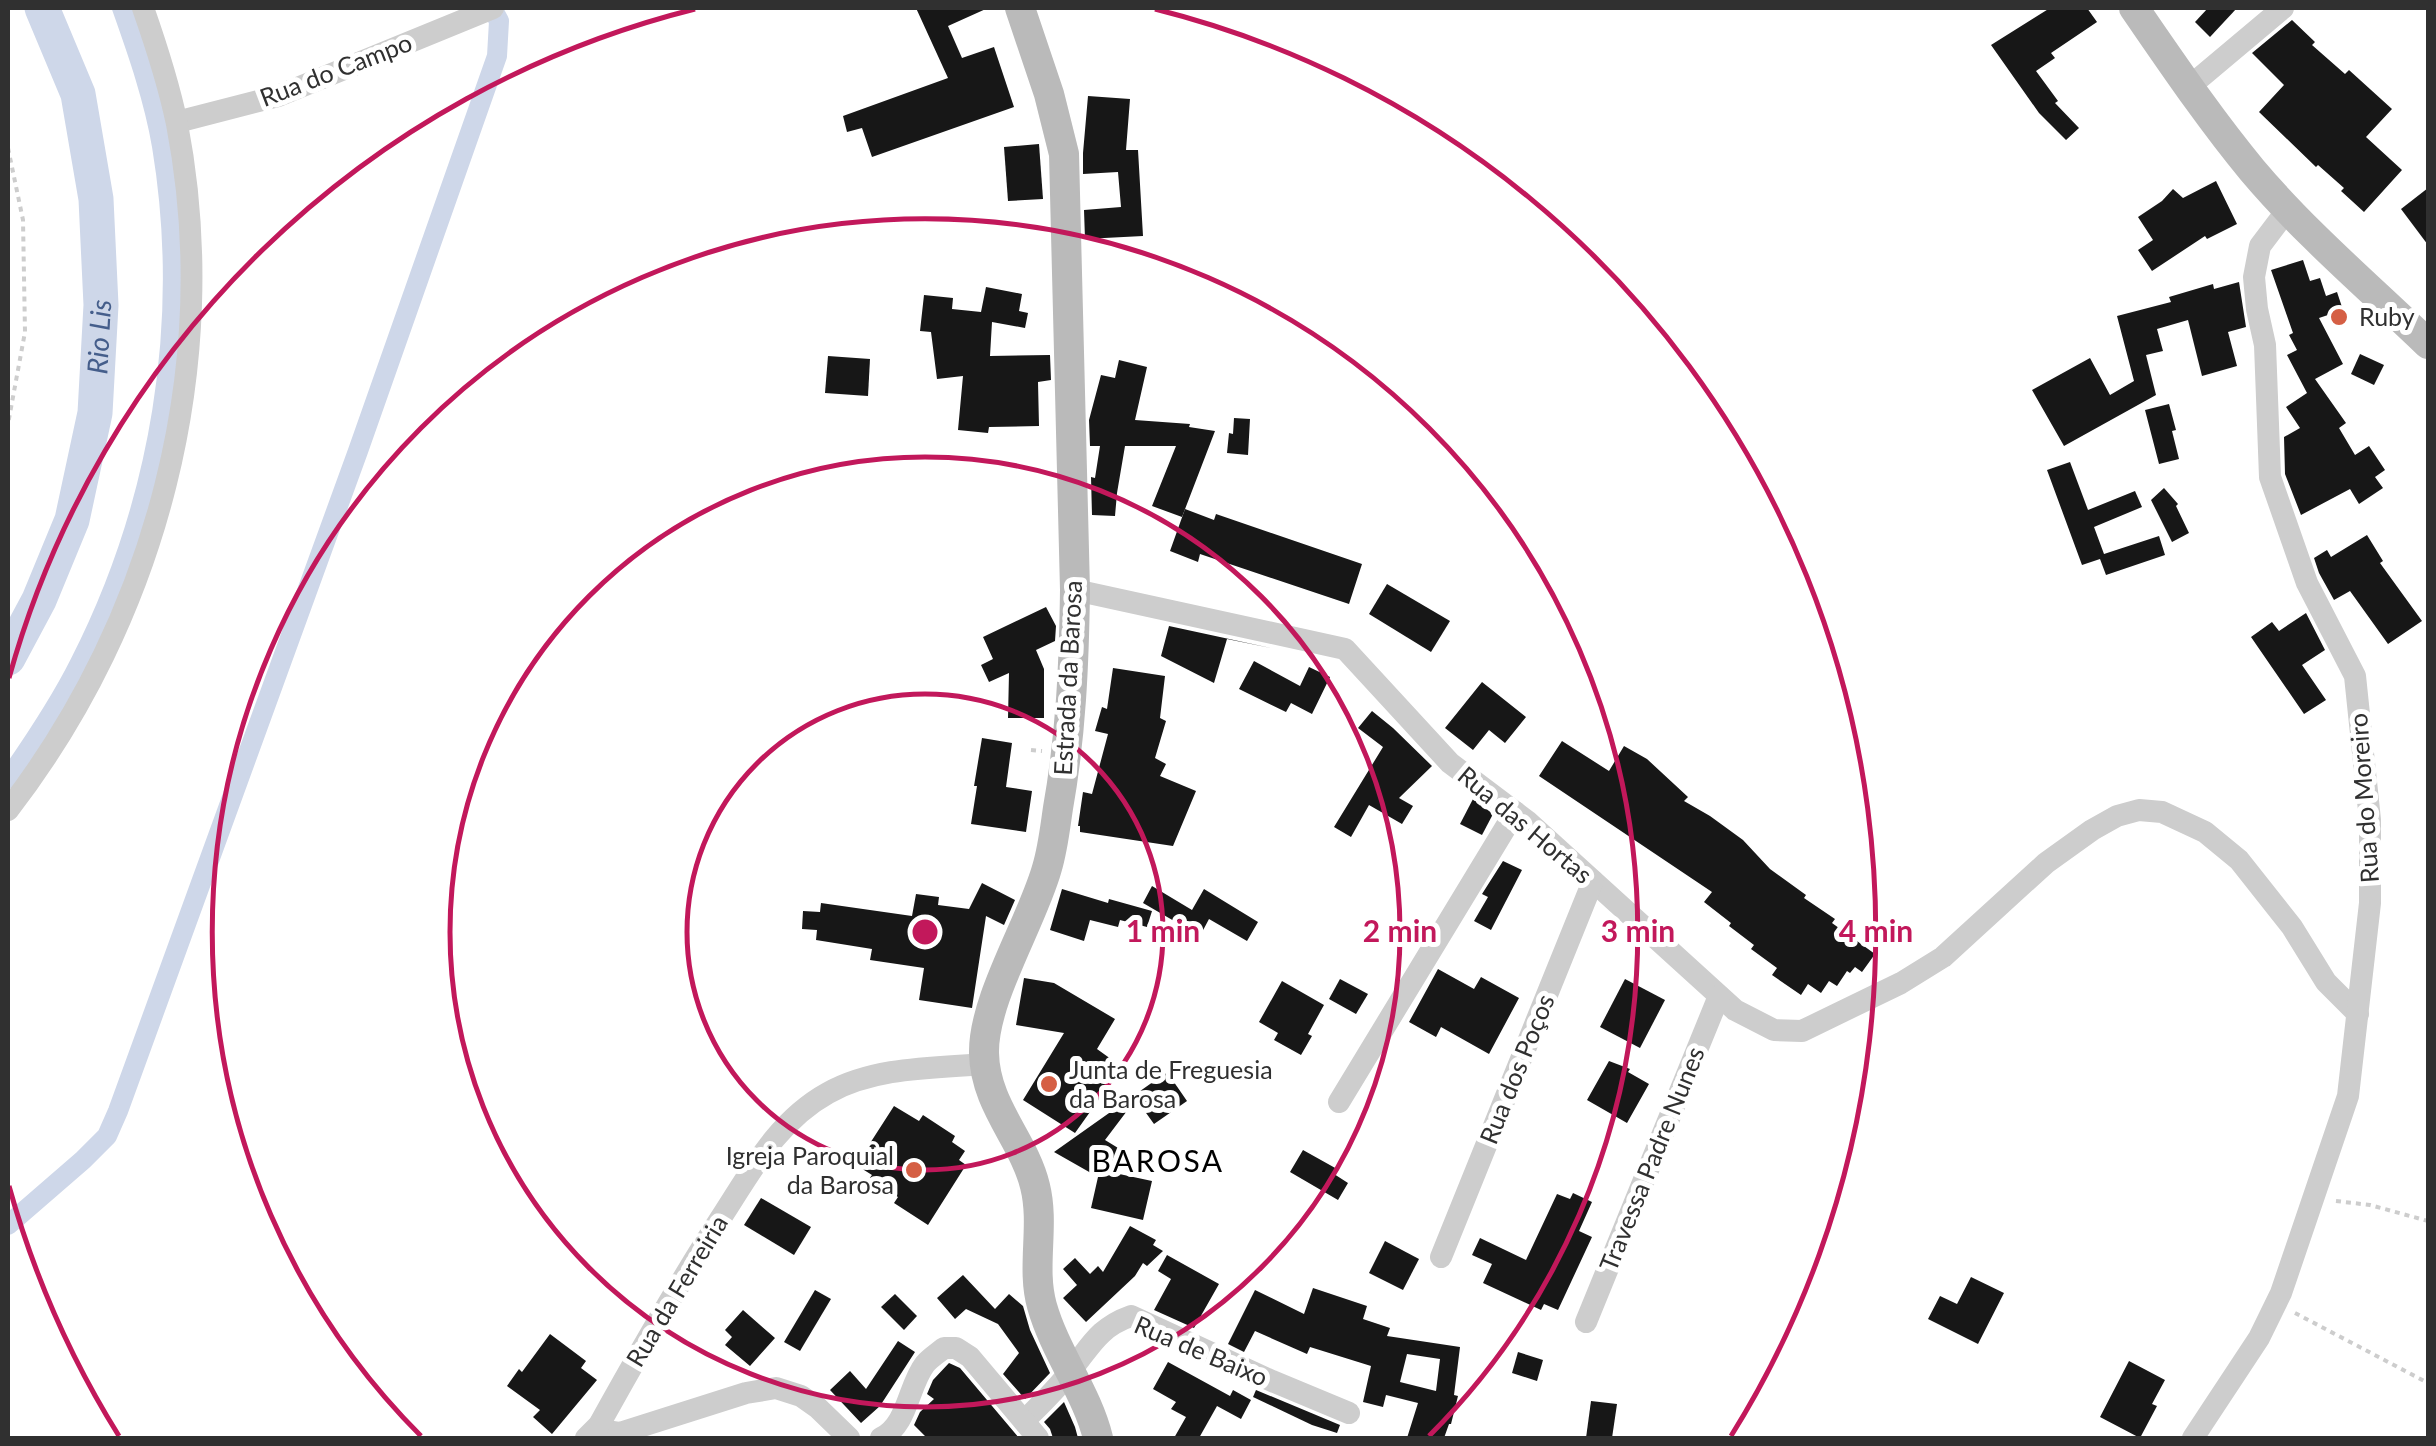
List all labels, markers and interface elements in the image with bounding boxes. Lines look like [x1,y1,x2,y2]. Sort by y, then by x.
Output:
street label: Rua do Campo [255,26,416,112]
water label: Rio Lis [79,299,117,375]
place label: Ruby [2359,301,2415,331]
marker: Ruby [2328,306,2350,328]
street label: Estrada da Barosa [1047,580,1087,776]
street label: Rua do Moreiro [2342,712,2384,884]
street label: Rua das Hortas [1453,759,1599,889]
text: 1 min [1126,912,1200,948]
text: 2 min [1363,912,1437,948]
text: 3 min [1601,912,1675,948]
text: 4 min [1839,912,1913,948]
centre of rings [907,914,943,950]
street label: Rua dos Poços [1472,989,1560,1148]
street label: Travessa Padre Nunes [1592,1042,1710,1275]
place label: Junta de Freguesia da Barosa [1069,1054,1273,1113]
marker: Junta de Freguesia da Barosa [1038,1073,1060,1095]
place label: Igreja Paroquial da Barosa [726,1140,894,1199]
district label: BAROSA [1091,1142,1225,1178]
marker: Igreja Paroquial da Barosa [903,1159,925,1181]
street label: Rua da Ferreiria [619,1209,733,1372]
street label: Rua de Baixo [1130,1309,1273,1392]

